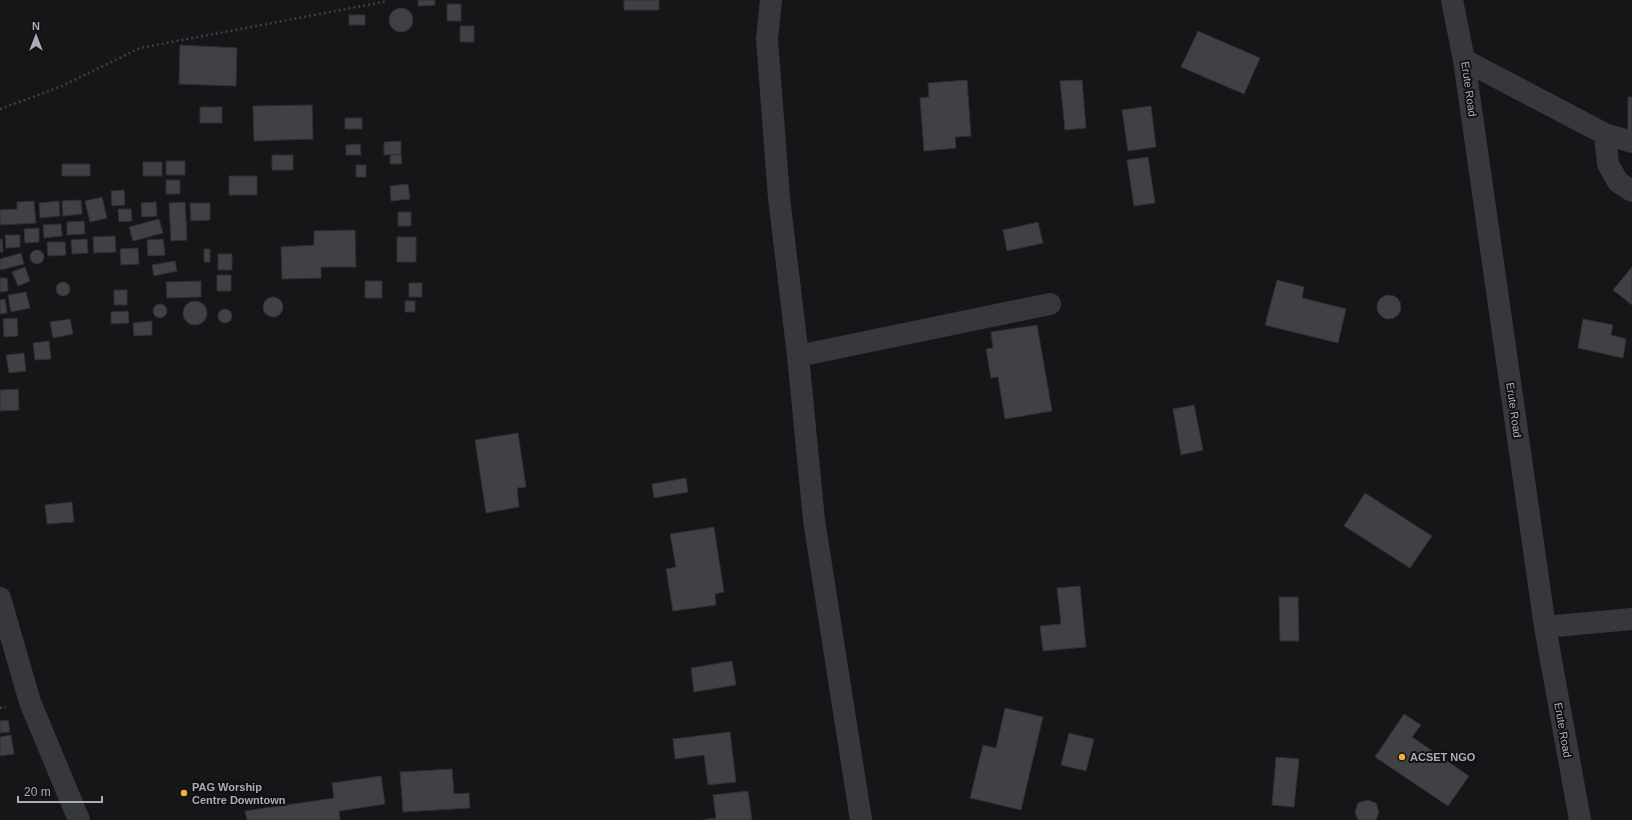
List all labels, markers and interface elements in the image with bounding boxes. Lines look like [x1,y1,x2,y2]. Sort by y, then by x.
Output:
north arrow [16,16,56,56]
text: N [32,20,40,32]
street label: Erute Road [1459,61,1479,117]
street label: Erute Road [1504,382,1524,438]
street label: Erute Road [1552,702,1574,758]
place label: ACSET NGO [1410,751,1476,763]
marker: ACSET NGO [1397,752,1407,762]
scale bar [18,778,102,804]
place label: PAG Worship Centre Downtown [192,781,286,806]
text: 20 m [24,785,51,799]
marker: PAG Worship Centre Downtown [179,788,189,798]

